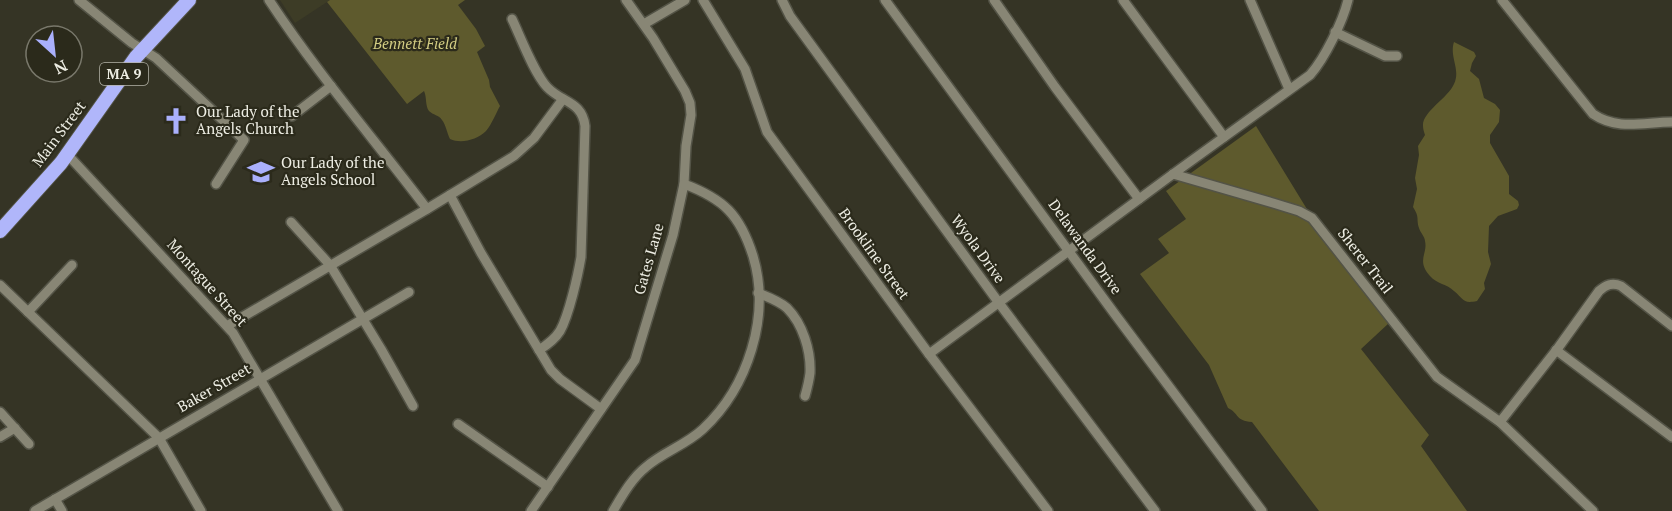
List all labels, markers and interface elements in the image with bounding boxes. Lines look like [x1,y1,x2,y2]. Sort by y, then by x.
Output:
north arrow [24,24,84,84]
park label: Bennett Field [372,33,458,53]
text: N [50,55,71,80]
road number: MA 9 [100,63,148,85]
street label: Main Street [27,96,90,170]
place label: Our Lady of the Angels Church [196,101,299,138]
church icon: Our Lady of the Angels Church [161,106,191,136]
place label: Our Lady of the Angels School [281,152,384,189]
school or university icon: Our Lady of the Angels School [246,157,276,187]
street label: Delawanda Drive [1045,195,1127,298]
street label: Brookline Street [835,204,915,304]
street label: Wyola Drive [947,210,1011,287]
street label: Gates Lane [628,221,668,297]
street label: Sherer Trail [1334,223,1398,297]
street label: Montague Street [163,234,253,331]
street label: Baker Street [173,358,254,416]

